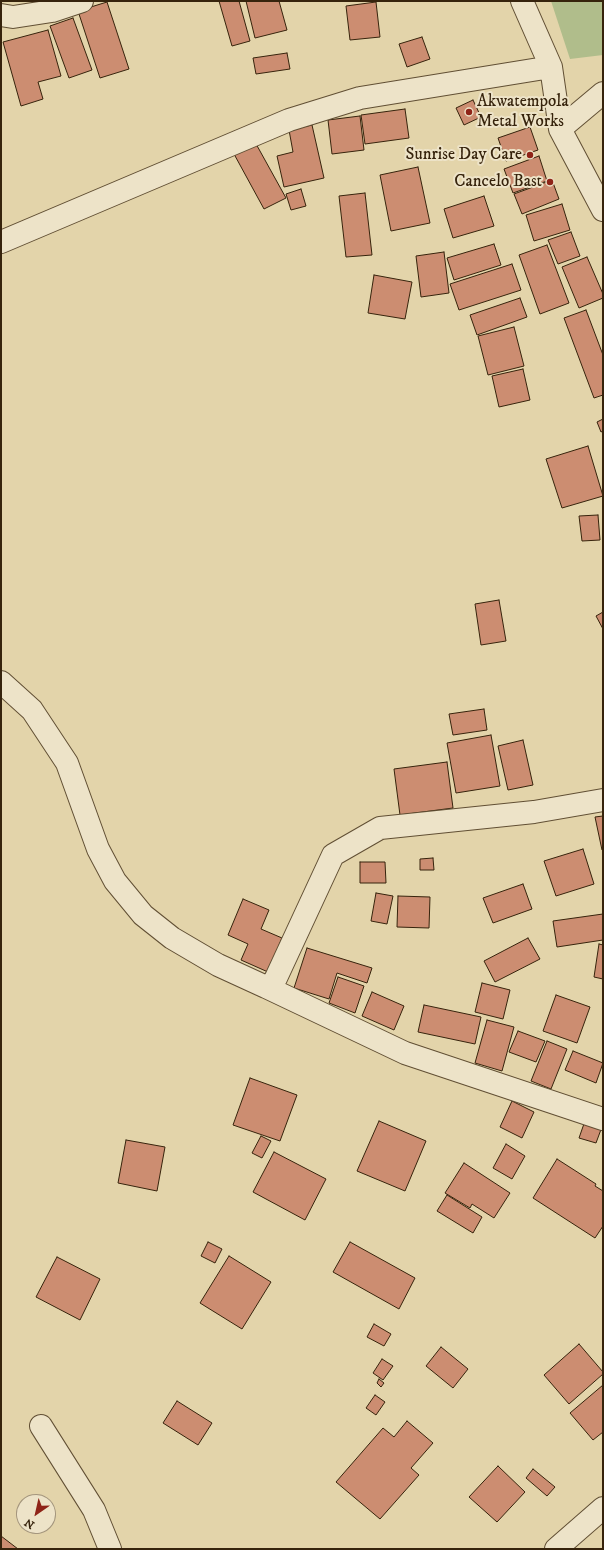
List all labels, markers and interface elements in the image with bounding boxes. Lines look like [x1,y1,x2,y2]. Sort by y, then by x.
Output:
place label: Akwatempola Metal Works [477,92,569,132]
marker: Akwatempola Metal Works [464,107,474,117]
place label: Sunrise Day Care [406,145,522,165]
marker: Sunrise Day Care [525,150,535,160]
place label: Cancelo Bast [454,172,542,192]
marker: Cancelo Bast [545,177,555,187]
north arrow [16,1494,56,1534]
text: N [22,1515,38,1531]

